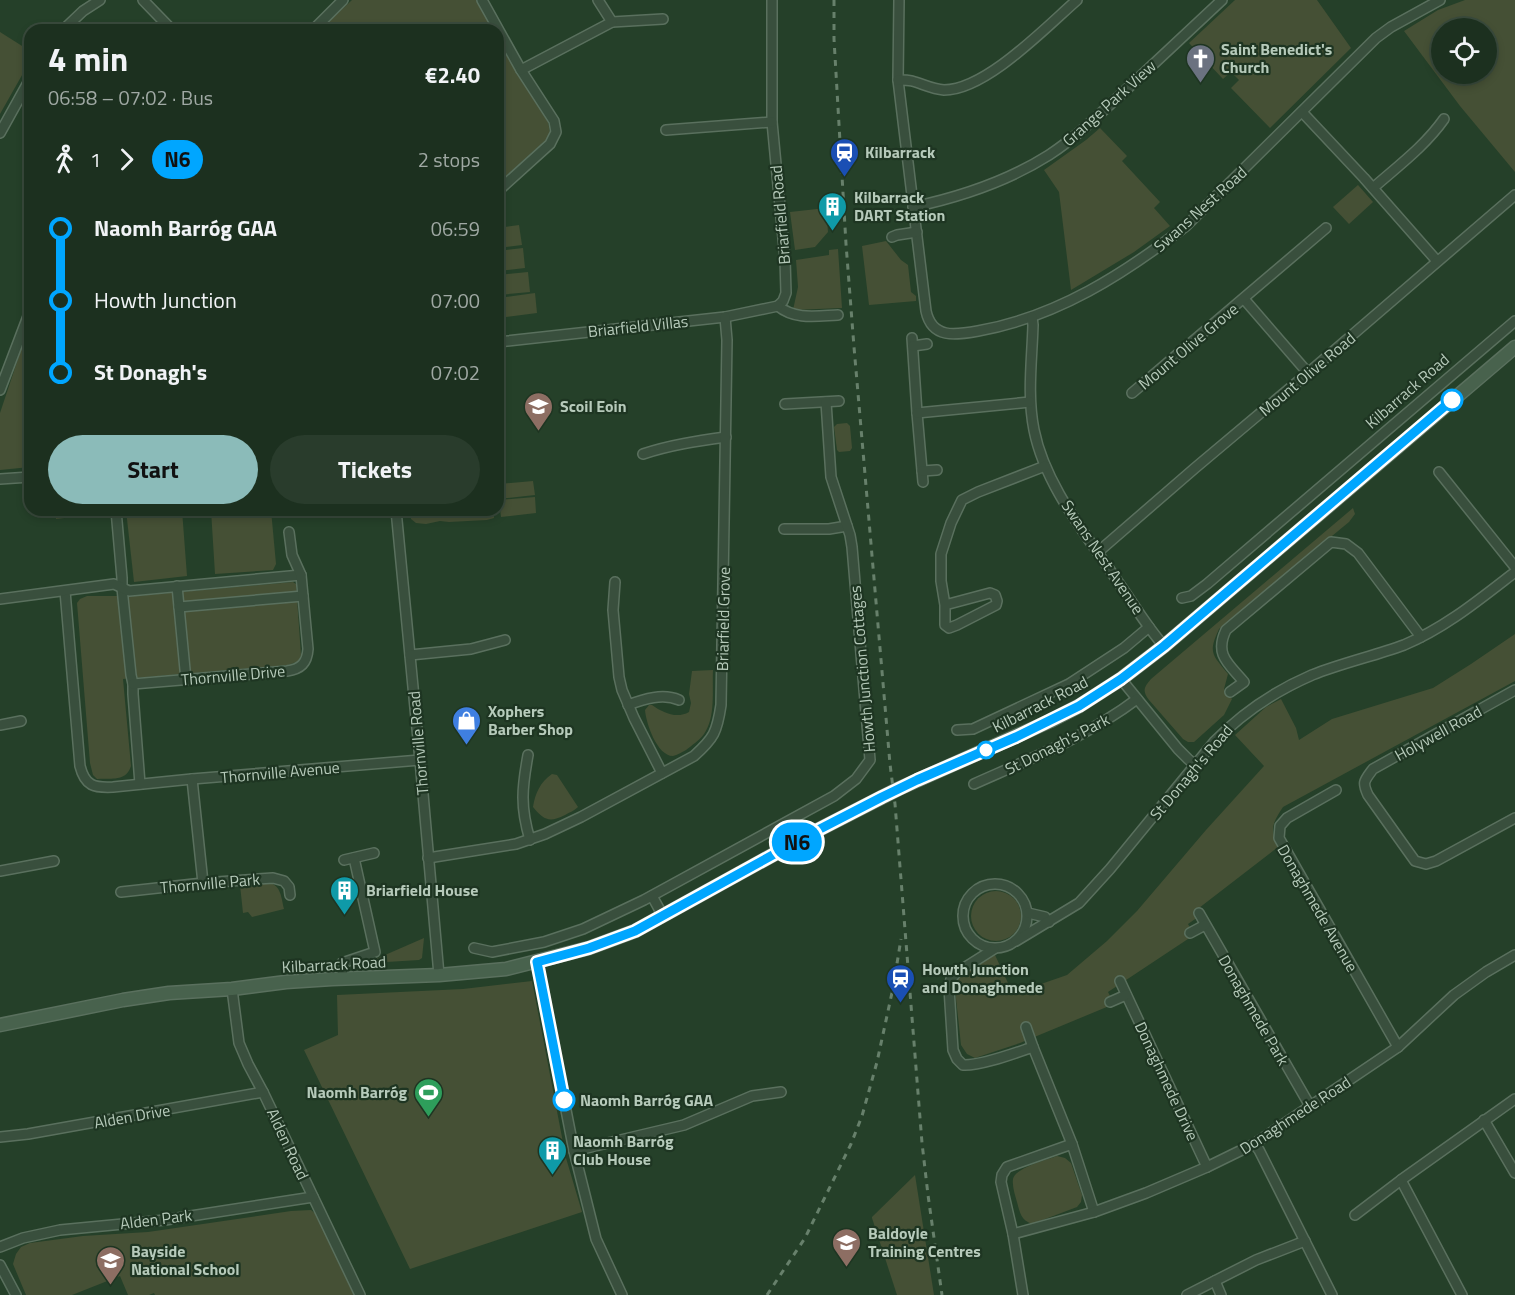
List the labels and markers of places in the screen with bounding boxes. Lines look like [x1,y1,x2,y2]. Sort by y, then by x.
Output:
place label: Saint Benedict's Church [1221,37,1332,79]
church icon: Saint Benedict's Church [1184,42,1216,84]
station icon: Kilbarrack [828,136,860,178]
place label: Kilbarrack [865,140,936,164]
place label: Kilbarrack DART Station [854,185,945,227]
building icon: Kilbarrack DART Station [817,190,849,232]
unlabelled marker [1441,389,1463,411]
school or university icon: Scoil Eoin [523,390,555,432]
place label: Scoil Eoin [560,394,627,418]
place label: Xophers Barber Shop [488,699,573,741]
shop icon: Xophers Barber Shop [451,704,483,746]
unlabelled marker [977,741,995,759]
building icon: Briarfield House [329,874,361,916]
place label: Briarfield House [366,878,478,902]
place label: Howth Junction and Donaghmede [922,957,1043,999]
station icon: Howth Junction and Donaghmede [885,962,917,1004]
sports icon: Naomh Barróg [412,1076,444,1118]
place label: Naomh Barróg [307,1080,407,1104]
place label: Naomh Barróg GAA [580,1088,713,1112]
marker: Naomh Barróg GAA [553,1089,575,1111]
place label: Naomh Barróg Club House [573,1129,674,1171]
building icon: Naomh Barróg Club House [536,1134,568,1176]
place label: Baldoyle Training Centres [868,1221,981,1263]
school or university icon: Baldoyle Training Centres [831,1226,863,1268]
place label: Bayside National School [131,1239,240,1281]
school or university icon: Bayside National School [94,1244,126,1286]

